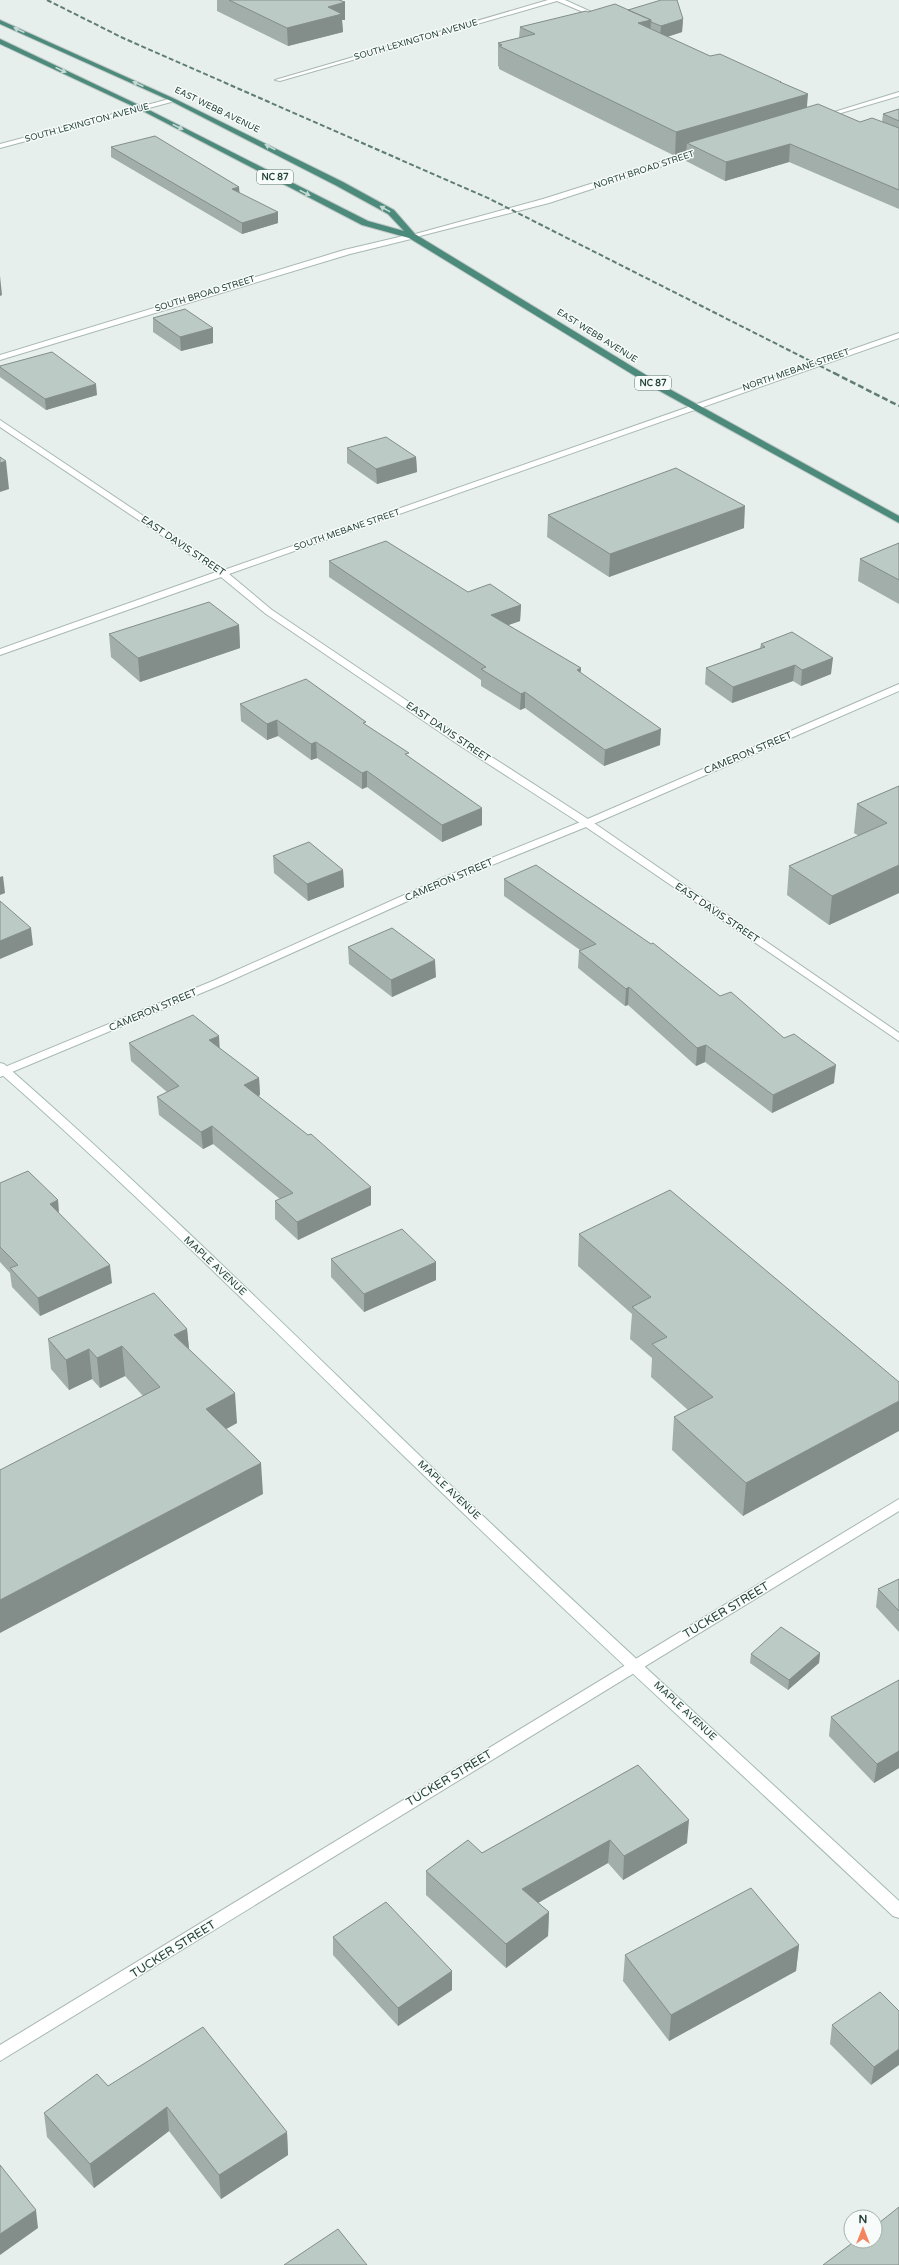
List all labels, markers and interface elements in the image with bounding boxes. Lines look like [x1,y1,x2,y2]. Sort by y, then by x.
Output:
street label: SOUTH LEXINGTON AVENUE [353,17,479,63]
one-way arrow [14,27,25,33]
one-way arrow [55,67,66,73]
one-way arrow [132,81,144,87]
street label: EAST WEBB AVENUE [173,85,262,135]
street label: SOUTH LEXINGTON AVENUE [24,101,151,145]
one-way arrow [172,123,183,130]
one-way arrow [265,144,276,150]
street label: NORTH BROAD STREET [592,148,696,191]
road number: NC 87 [257,170,293,184]
one-way arrow [300,190,311,196]
one-way arrow [379,205,391,212]
street label: SOUTH BROAD STREET [154,273,257,314]
street label: EAST WEBB AVENUE [555,307,640,366]
street label: NORTH MEBANE STREET [741,346,851,393]
road number: NC 87 [635,376,671,390]
street label: SOUTH MEBANE STREET [293,507,402,553]
street label: EAST DAVIS STREET [139,513,227,579]
street label: EAST DAVIS STREET [404,699,492,765]
street label: CAMERON STREET [702,729,794,777]
street label: CAMERON STREET [403,856,495,904]
street label: EAST DAVIS STREET [673,880,761,946]
street label: CAMERON STREET [107,986,199,1034]
street label: MAPLE AVENUE [181,1234,249,1298]
street label: MAPLE AVENUE [415,1458,483,1522]
street label: TUCKER STREET [681,1579,772,1641]
street label: MAPLE AVENUE [651,1679,719,1743]
street label: TUCKER STREET [404,1747,495,1809]
street label: TUCKER STREET [128,1917,219,1981]
north arrow [843,2209,883,2249]
text: N [859,2213,867,2226]

